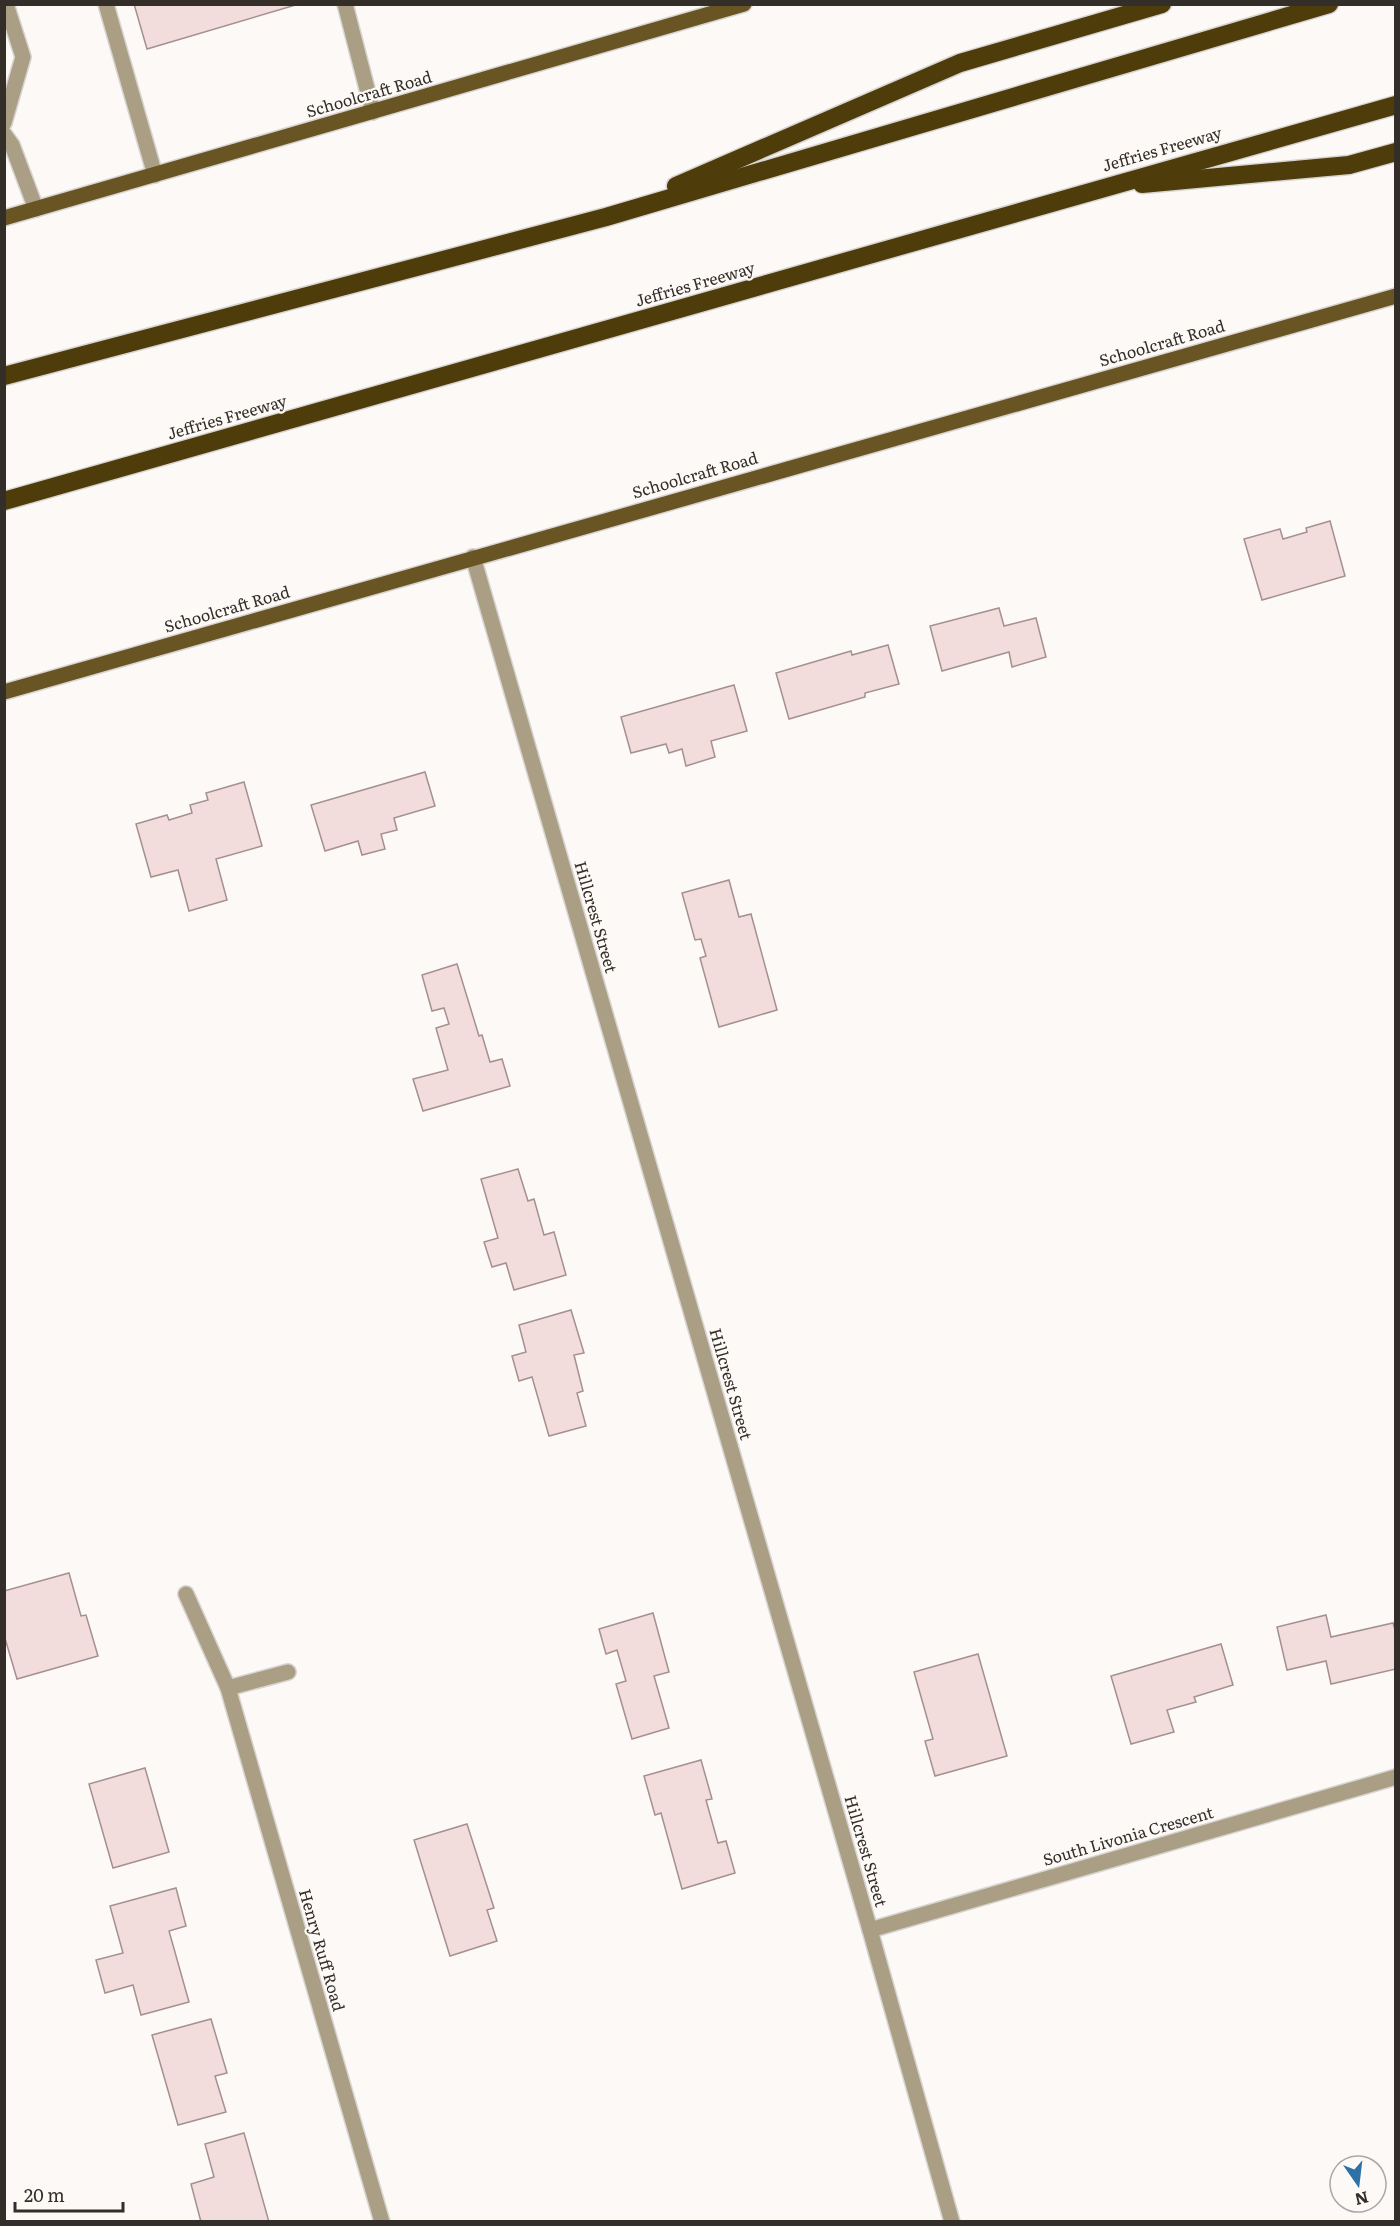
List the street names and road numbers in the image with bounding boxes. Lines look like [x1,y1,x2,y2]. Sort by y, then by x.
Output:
street label: Schoolcraft Road [303,64,435,122]
street label: Jeffries Freeway [1099,119,1225,177]
street label: Jeffries Freeway [632,254,758,312]
street label: Schoolcraft Road [1096,313,1228,371]
street label: Jeffries Freeway [164,387,290,445]
street label: Schoolcraft Road [629,445,761,503]
street label: Schoolcraft Road [161,579,293,637]
street label: Hillcrest Street [570,858,625,976]
street label: Hillcrest Street [705,1325,760,1443]
street label: Hillcrest Street [840,1792,895,1910]
street label: South Livonia Crescent [1040,1799,1216,1871]
street label: Henry Ruff Road [294,1886,352,2014]

